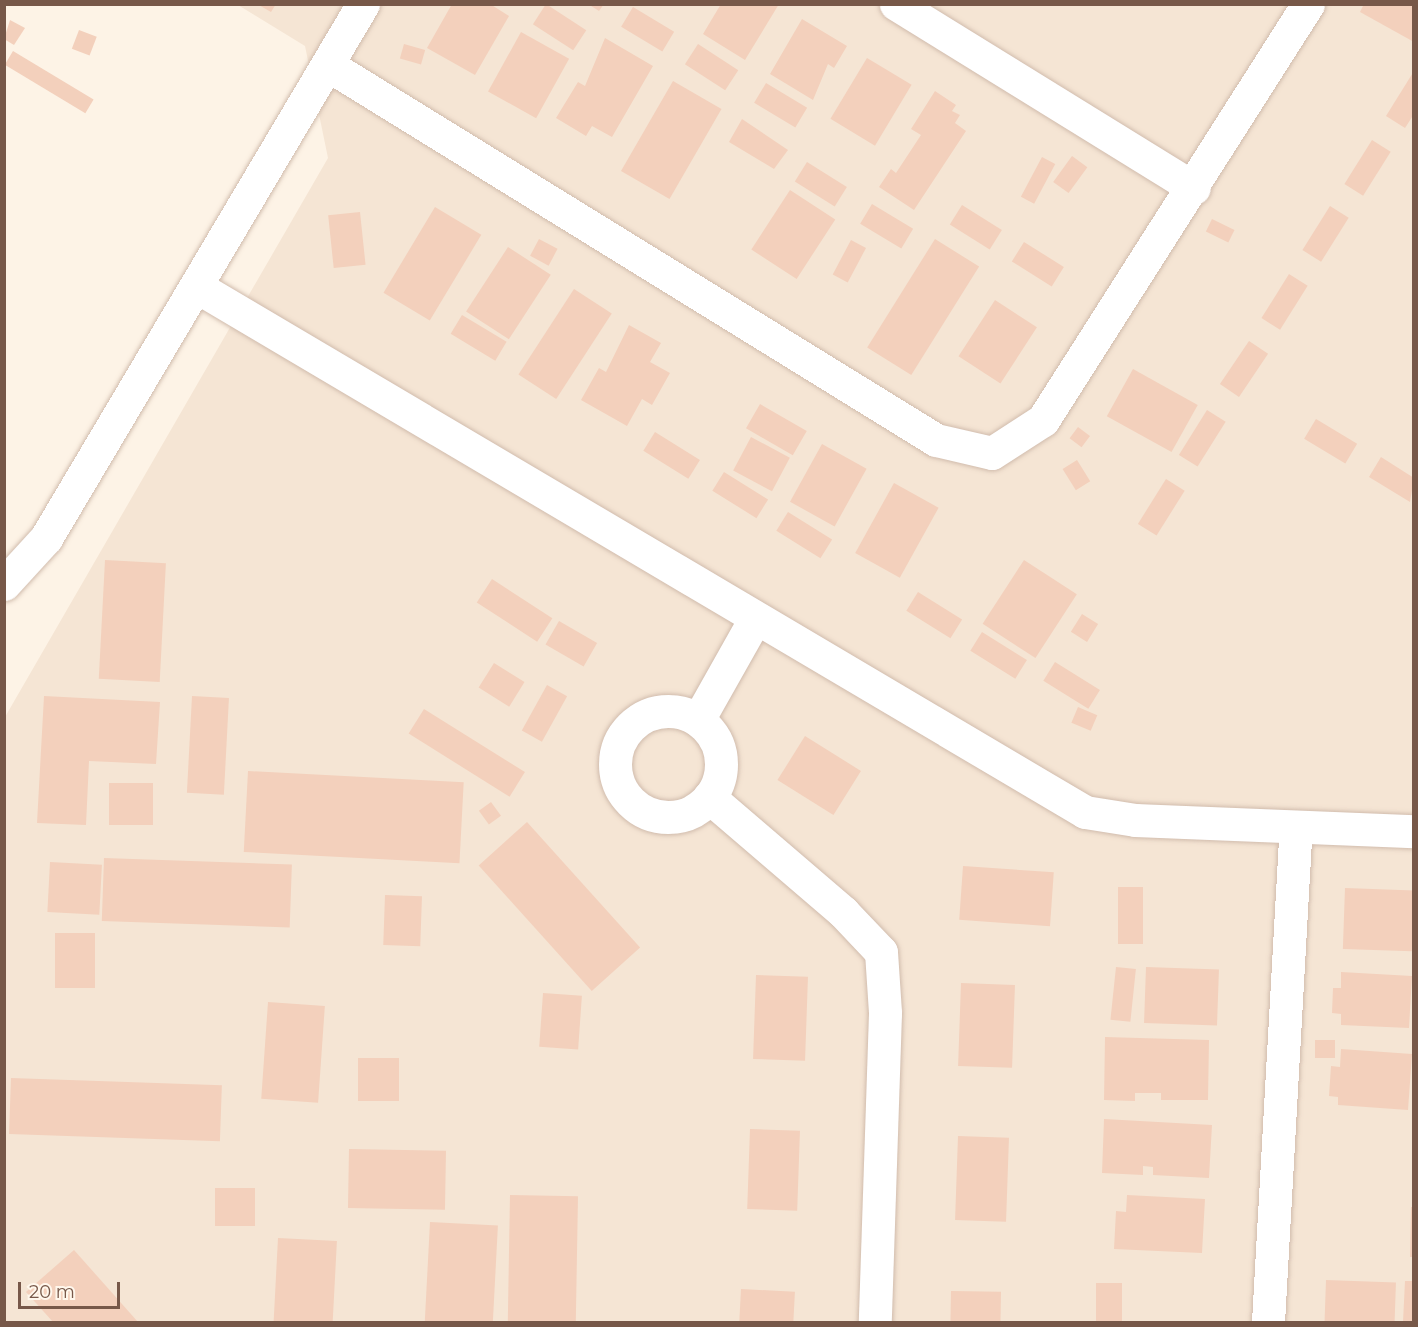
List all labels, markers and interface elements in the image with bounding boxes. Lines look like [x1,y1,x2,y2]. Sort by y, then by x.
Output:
scale bar [21,1270,123,1308]
text: 20 m [29,1281,75,1303]

